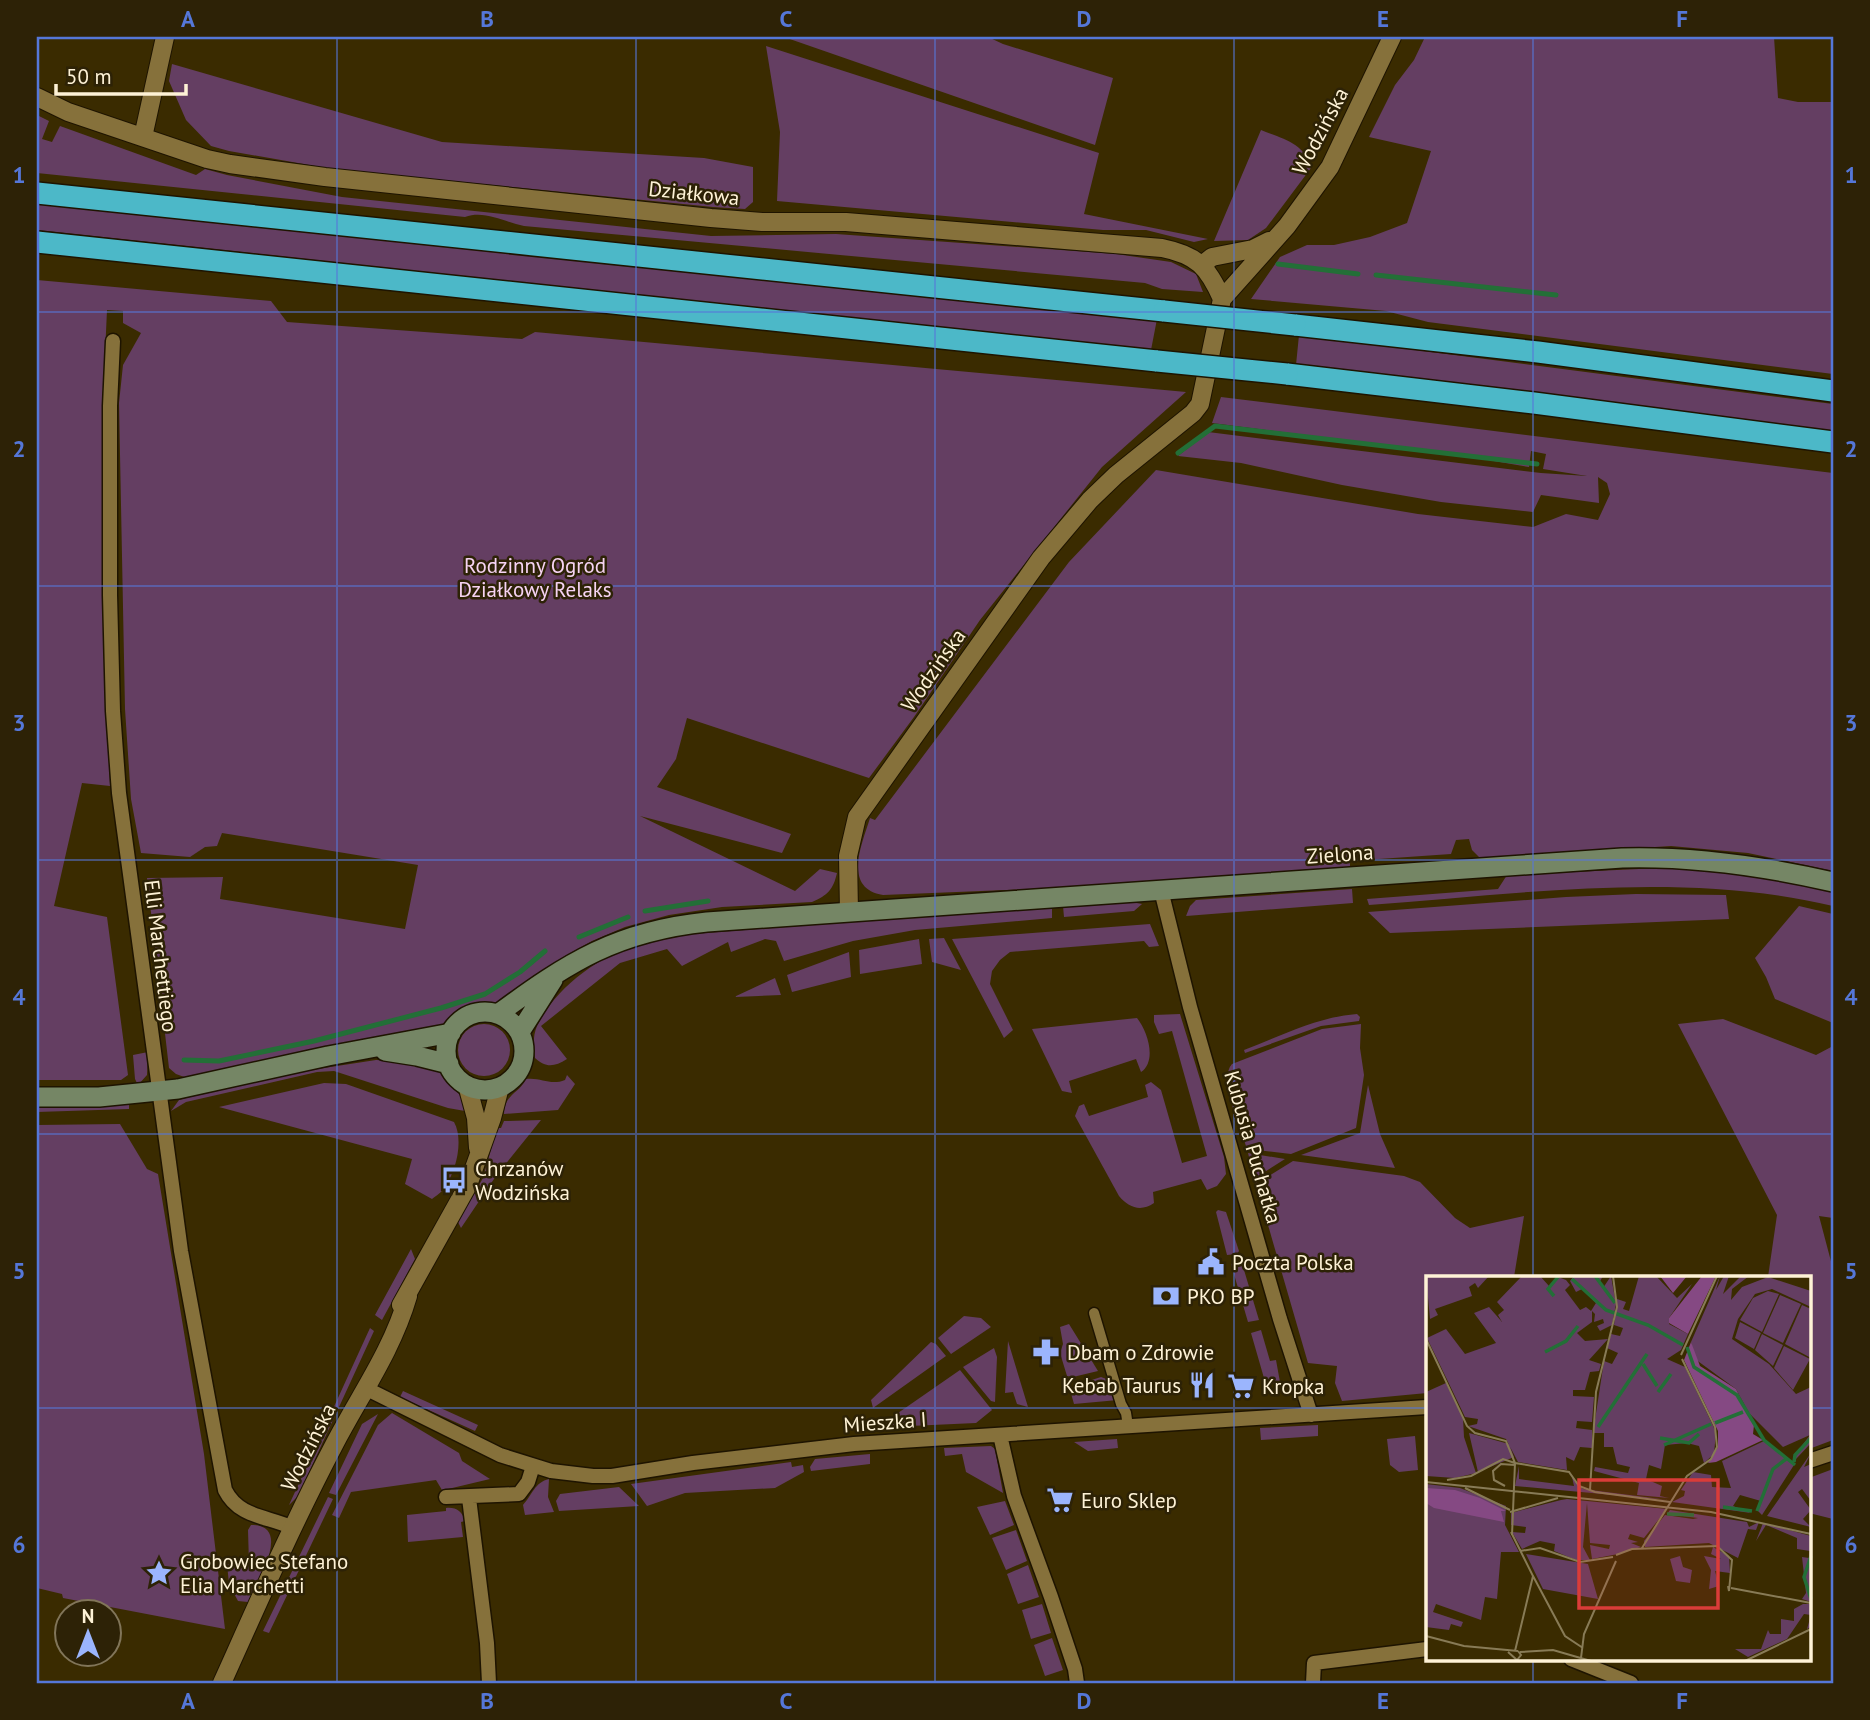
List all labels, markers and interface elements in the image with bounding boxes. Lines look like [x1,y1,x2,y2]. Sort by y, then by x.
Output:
text: A [181,4,195,33]
text: B [480,4,494,33]
text: C [780,4,793,33]
text: D [1077,4,1091,33]
text: E [1377,4,1389,33]
text: F [1676,4,1688,33]
scale bar [56,52,186,96]
text: 50 m [66,63,112,90]
street label: Wodzińska [1286,83,1354,179]
text: 1 [12,160,26,189]
text: 1 [1844,160,1858,189]
street label: Działkowa [647,175,741,211]
text: 2 [12,434,26,463]
text: 2 [1844,434,1858,463]
park label: Rodzinny Ogród Działkowy Relaks [458,552,612,603]
street label: Wodzińska [895,623,971,717]
text: 3 [12,708,26,737]
text: 3 [1844,708,1858,737]
street label: Zielona [1306,838,1374,870]
street label: Elli Marchettiego [138,878,184,1034]
text: 4 [12,982,26,1011]
text: 4 [1844,982,1858,1011]
street label: Kubusia Puchatka [1218,1067,1288,1227]
place label: Chrzanów Wodzińska [475,1155,570,1206]
bus stop icon: Chrzanów Wodzińska [439,1165,469,1195]
public building icon: Poczta Polska [1196,1247,1226,1277]
place label: Poczta Polska [1232,1249,1354,1276]
text: 5 [12,1256,26,1285]
text: 5 [1844,1256,1858,1285]
inset map [1426,1276,1811,1660]
bank icon: PKO BP [1151,1281,1181,1311]
place label: PKO BP [1187,1283,1255,1310]
pharmacy icon: Dbam o Zdrowie [1031,1337,1061,1367]
place label: Dbam o Zdrowie [1067,1339,1214,1366]
restaurant icon: Kebab Taurus [1187,1370,1217,1400]
supermarket icon: Kropka [1226,1371,1256,1401]
place label: Kebab Taurus [1062,1372,1181,1399]
place label: Kropka [1262,1373,1324,1400]
street label: Wodzińska [274,1399,342,1495]
street label: Mieszka I [842,1406,928,1438]
supermarket icon: Euro Sklep [1045,1485,1075,1515]
place label: Euro Sklep [1081,1487,1177,1514]
text: 6 [12,1530,26,1559]
text: 6 [1844,1530,1858,1559]
place label: Grobowiec Stefano Elia Marchetti [180,1548,348,1599]
place icon: Grobowiec Stefano Elia Marchetti [144,1558,174,1588]
north arrow [52,1598,122,1668]
text: N [82,1604,94,1628]
text: A [181,1686,195,1715]
text: B [480,1686,494,1715]
text: C [780,1686,793,1715]
text: D [1077,1686,1091,1715]
text: E [1377,1686,1389,1715]
text: F [1676,1686,1688,1715]

